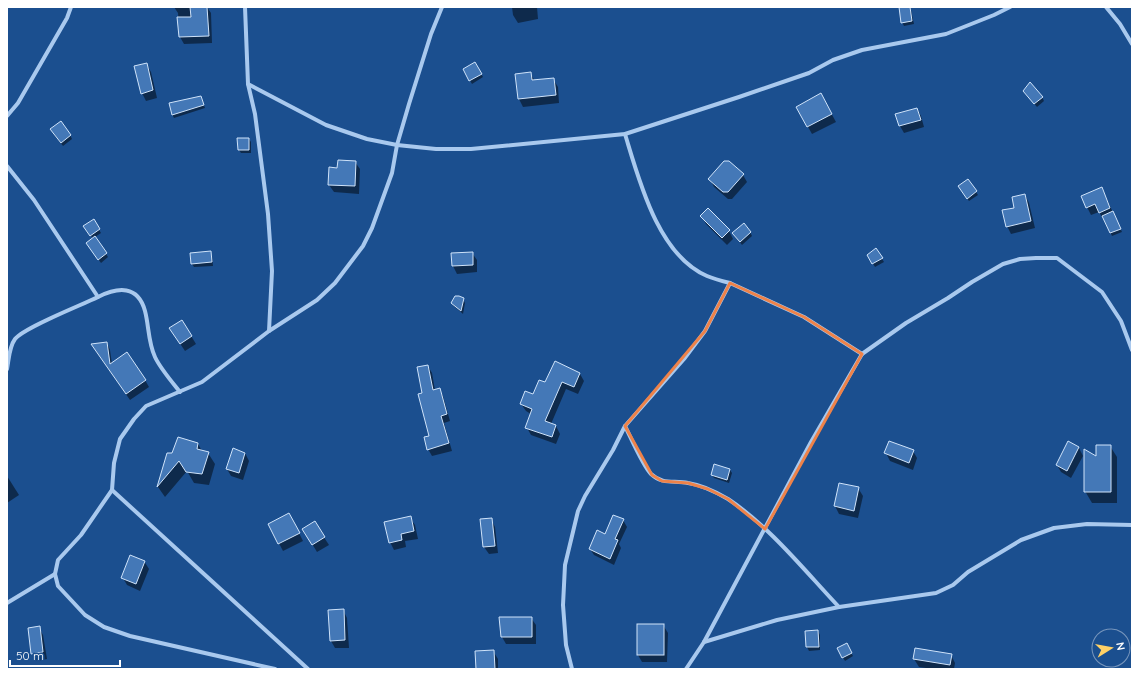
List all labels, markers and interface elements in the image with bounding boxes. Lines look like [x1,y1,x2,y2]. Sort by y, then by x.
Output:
north arrow [1091,628,1131,668]
text: N [1113,641,1128,651]
scale bar [10,642,120,668]
text: 50 m [16,648,44,663]

